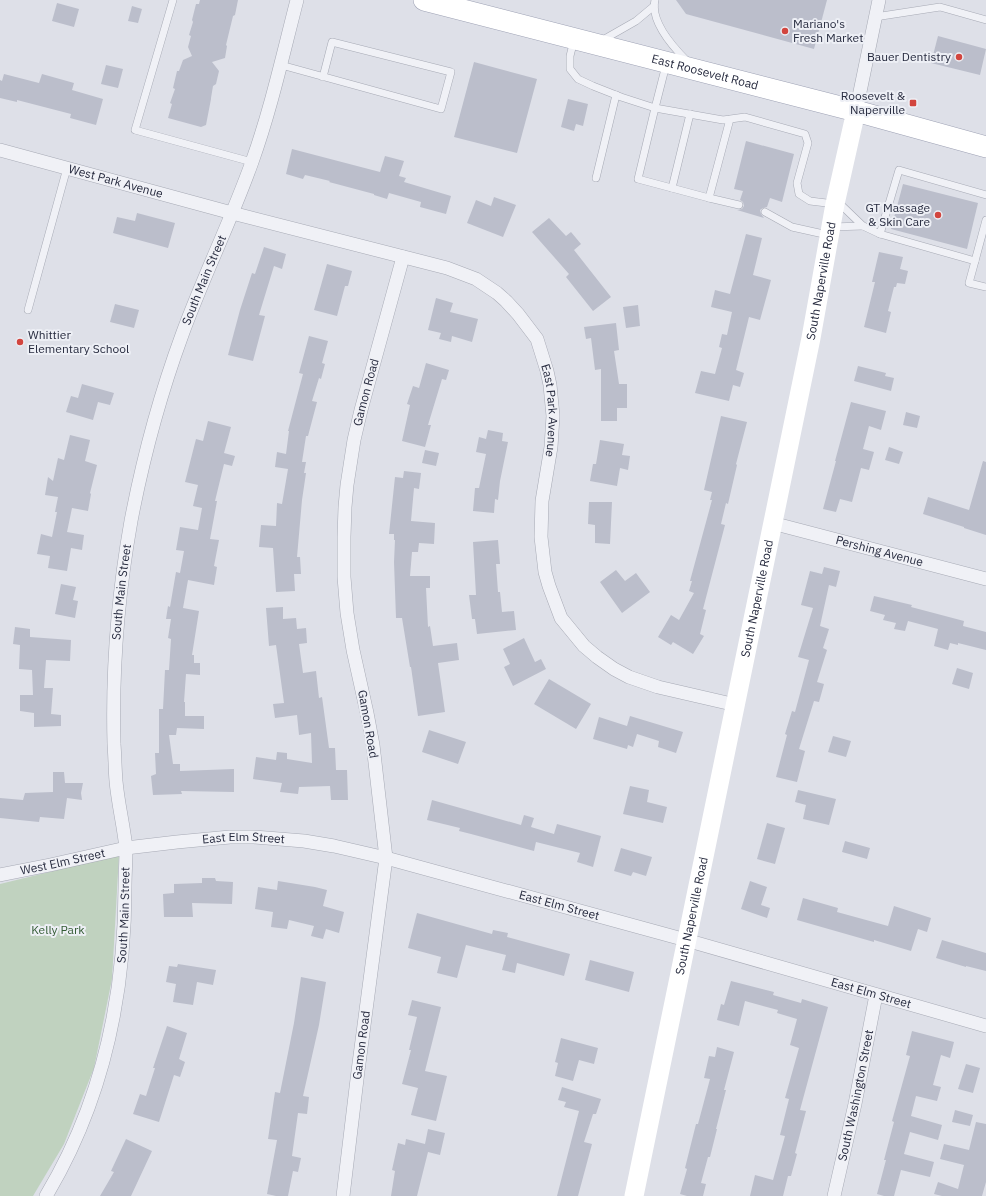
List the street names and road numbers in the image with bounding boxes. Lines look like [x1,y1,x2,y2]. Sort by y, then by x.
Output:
street label: East Roosevelt Road [650,51,760,93]
street label: West Park Avenue [67,161,165,201]
street label: South Naperville Road [803,221,839,341]
street label: South Main Street [178,233,229,327]
street label: Gamon Road [350,357,382,427]
street label: East Park Avenue [538,362,561,459]
street label: Pershing Avenue [834,532,925,569]
street label: South Naperville Road [737,538,776,659]
street label: South Main Street [108,543,134,640]
street label: Gamon Road [355,689,382,759]
street label: East Elm Street [202,829,285,847]
street label: West Elm Street [19,845,106,878]
street label: South Naperville Road [672,856,711,976]
street label: South Main Street [113,866,133,964]
street label: East Elm Street [517,887,601,923]
street label: East Elm Street [829,974,913,1011]
street label: Gamon Road [349,1010,373,1080]
street label: South Washington Street [834,1028,876,1162]

